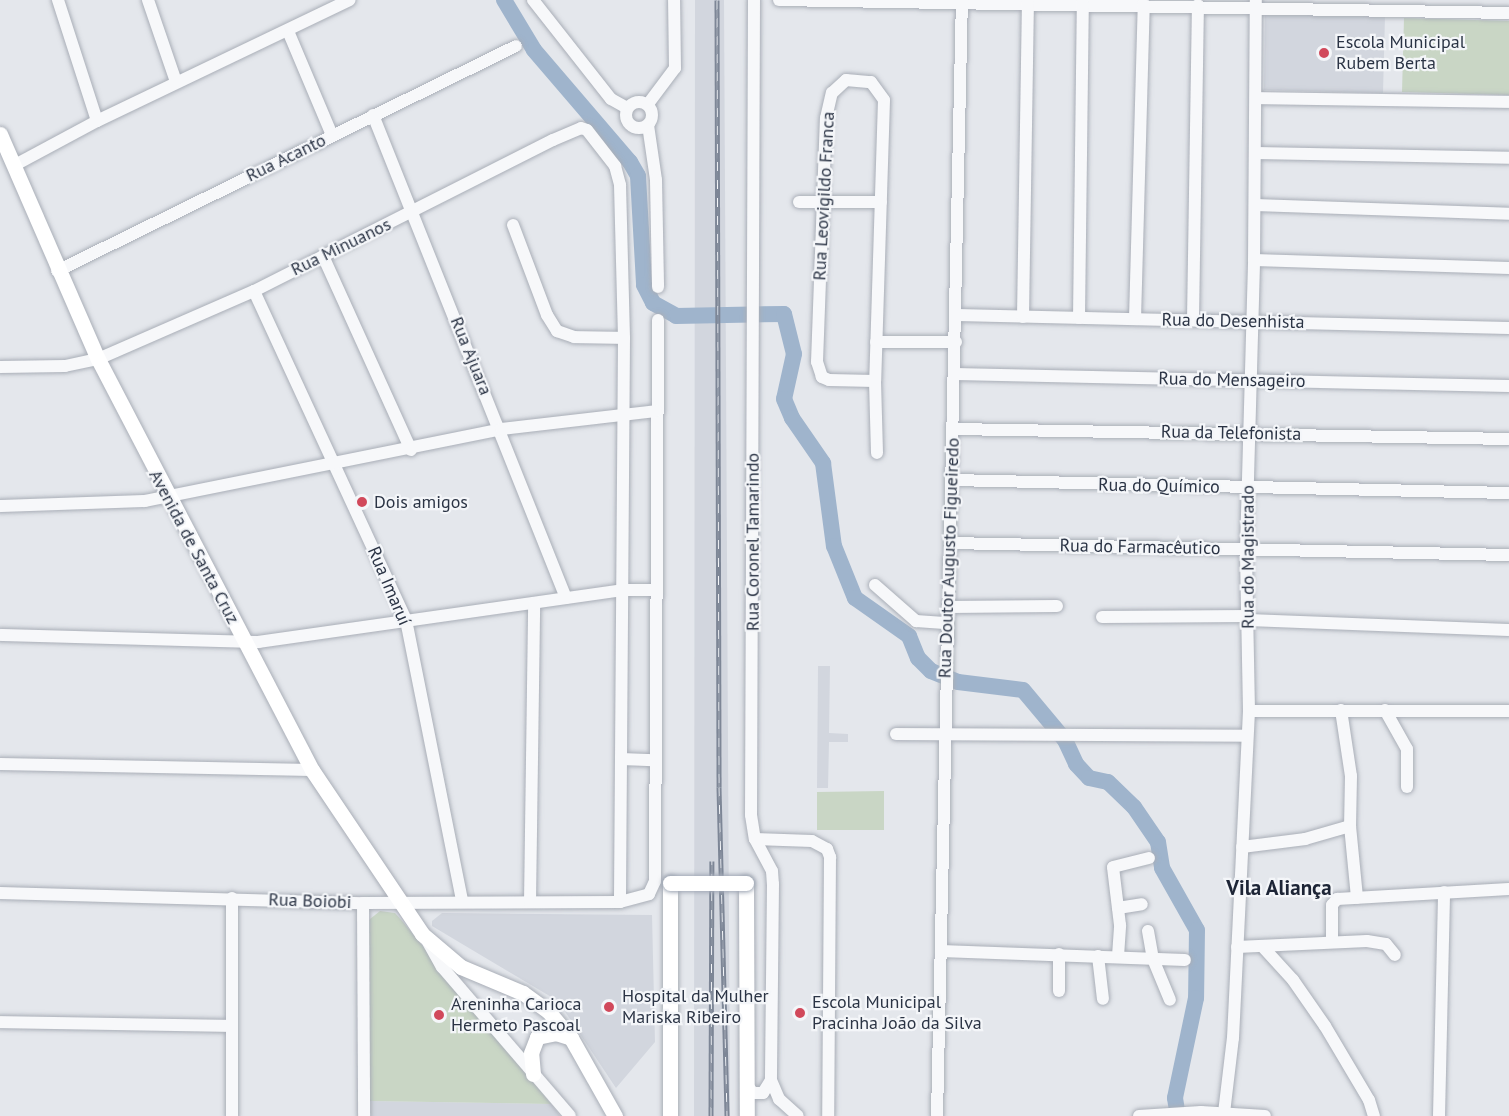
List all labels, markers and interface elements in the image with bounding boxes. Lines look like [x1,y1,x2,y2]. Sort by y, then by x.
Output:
place label: Escola Municipal Rubem Berta [1336,32,1465,74]
marker: Escola Municipal Rubem Berta [1317,46,1331,60]
street label: Rua Leovigildo Franca [809,111,839,281]
street label: Rua Acanto [242,129,330,187]
street label: Rua Minuanos [287,213,395,281]
street label: Rua do Desenhista [1161,309,1305,333]
street label: Rua Ajuara [445,313,497,399]
street label: Rua do Mensageiro [1158,368,1306,392]
street label: Rua da Telefonista [1160,421,1302,445]
street label: Rua Doutor Augusto Figueiredo [934,437,964,679]
street label: Rua Coronel Tamarindo [742,453,764,631]
street label: Avenida de Santa Cruz [144,466,244,628]
street label: Rua do Químico [1098,474,1220,498]
street label: Rua do Magistrado [1237,485,1259,629]
place label: Dois amigos [374,491,468,513]
marker: Dois amigos [355,495,369,509]
street label: Rua do Farmacêutico [1059,535,1221,559]
street label: Rua Imaruí [363,543,415,629]
district label: Vila Aliança [1226,875,1332,901]
street label: Rua Boiobi [268,889,352,913]
place label: Hospital da Mulher Mariska Ribeiro [622,986,769,1028]
place label: Escola Municipal Pracinha João da Silva [812,992,982,1034]
place label: Areninha Carioca Hermeto Pascoal [451,994,581,1036]
marker: Hospital da Mulher Mariska Ribeiro [600,998,618,1016]
marker: Escola Municipal Pracinha João da Silva [793,1006,807,1020]
marker: Areninha Carioca Hermeto Pascoal [432,1008,446,1022]

